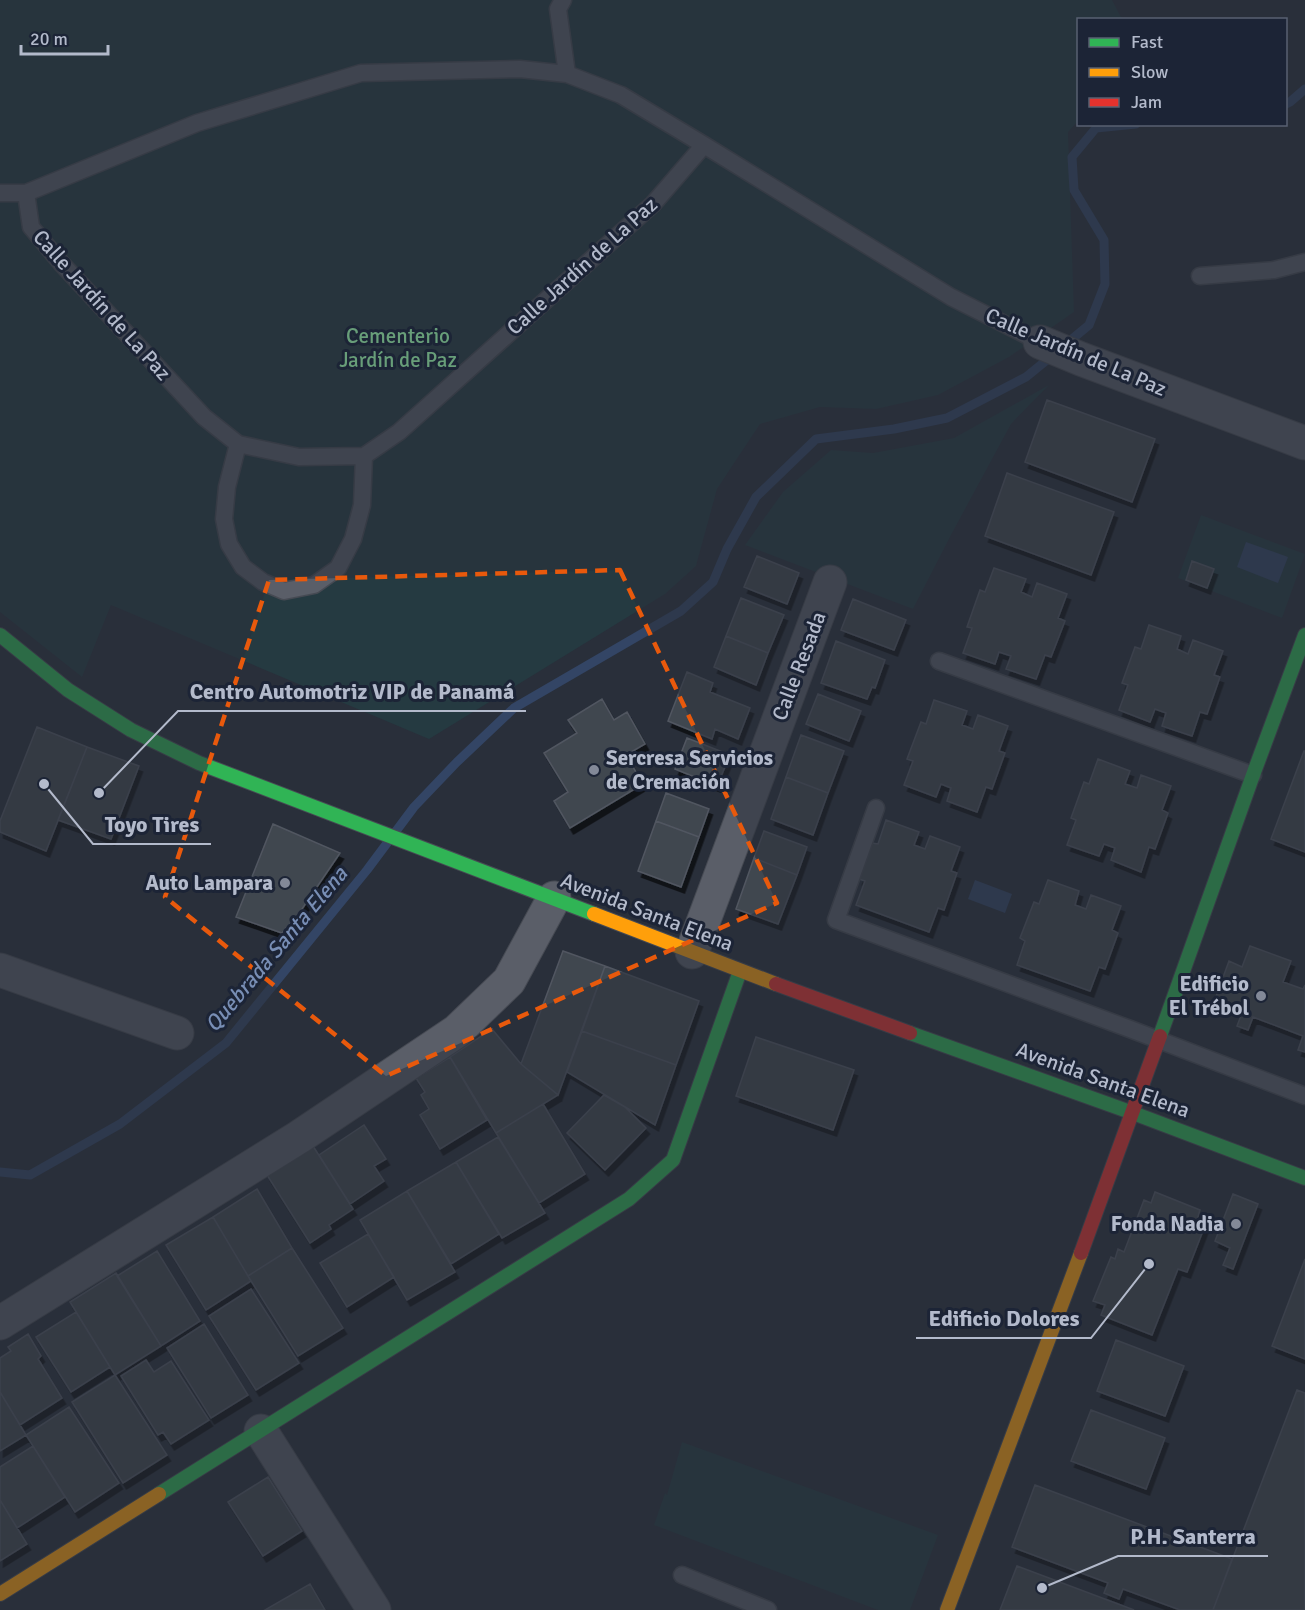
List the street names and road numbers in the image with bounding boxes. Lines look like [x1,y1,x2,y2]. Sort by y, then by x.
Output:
street label: Calle Jardín de La Paz [501,191,663,341]
street label: Calle Jardín de La Paz [27,224,177,386]
street label: Calle Jardín de La Paz [982,302,1170,402]
street label: Calle Resada [766,608,832,724]
street label: Avenida Santa Elena [557,867,737,957]
street label: Avenida Santa Elena [1013,1037,1193,1123]

